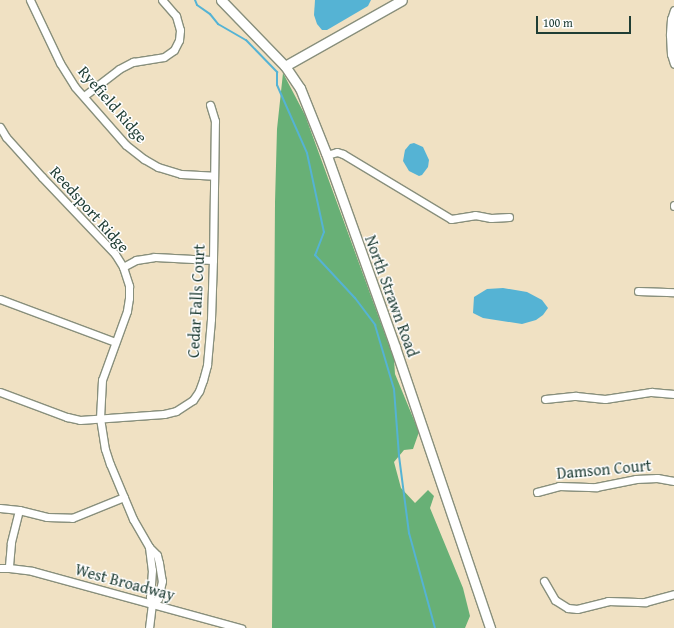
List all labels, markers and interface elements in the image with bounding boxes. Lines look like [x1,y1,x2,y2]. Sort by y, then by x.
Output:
scale bar [538,8,633,34]
text: 100 m [543,14,573,31]
street label: Ryefield Ridge [74,62,152,146]
street label: Reedsport Ridge [46,162,134,256]
street label: North Strawn Road [361,233,423,359]
street label: Cedar Falls Court [183,244,209,358]
street label: Damson Court [556,455,652,483]
street label: West Broadway [73,559,177,605]

